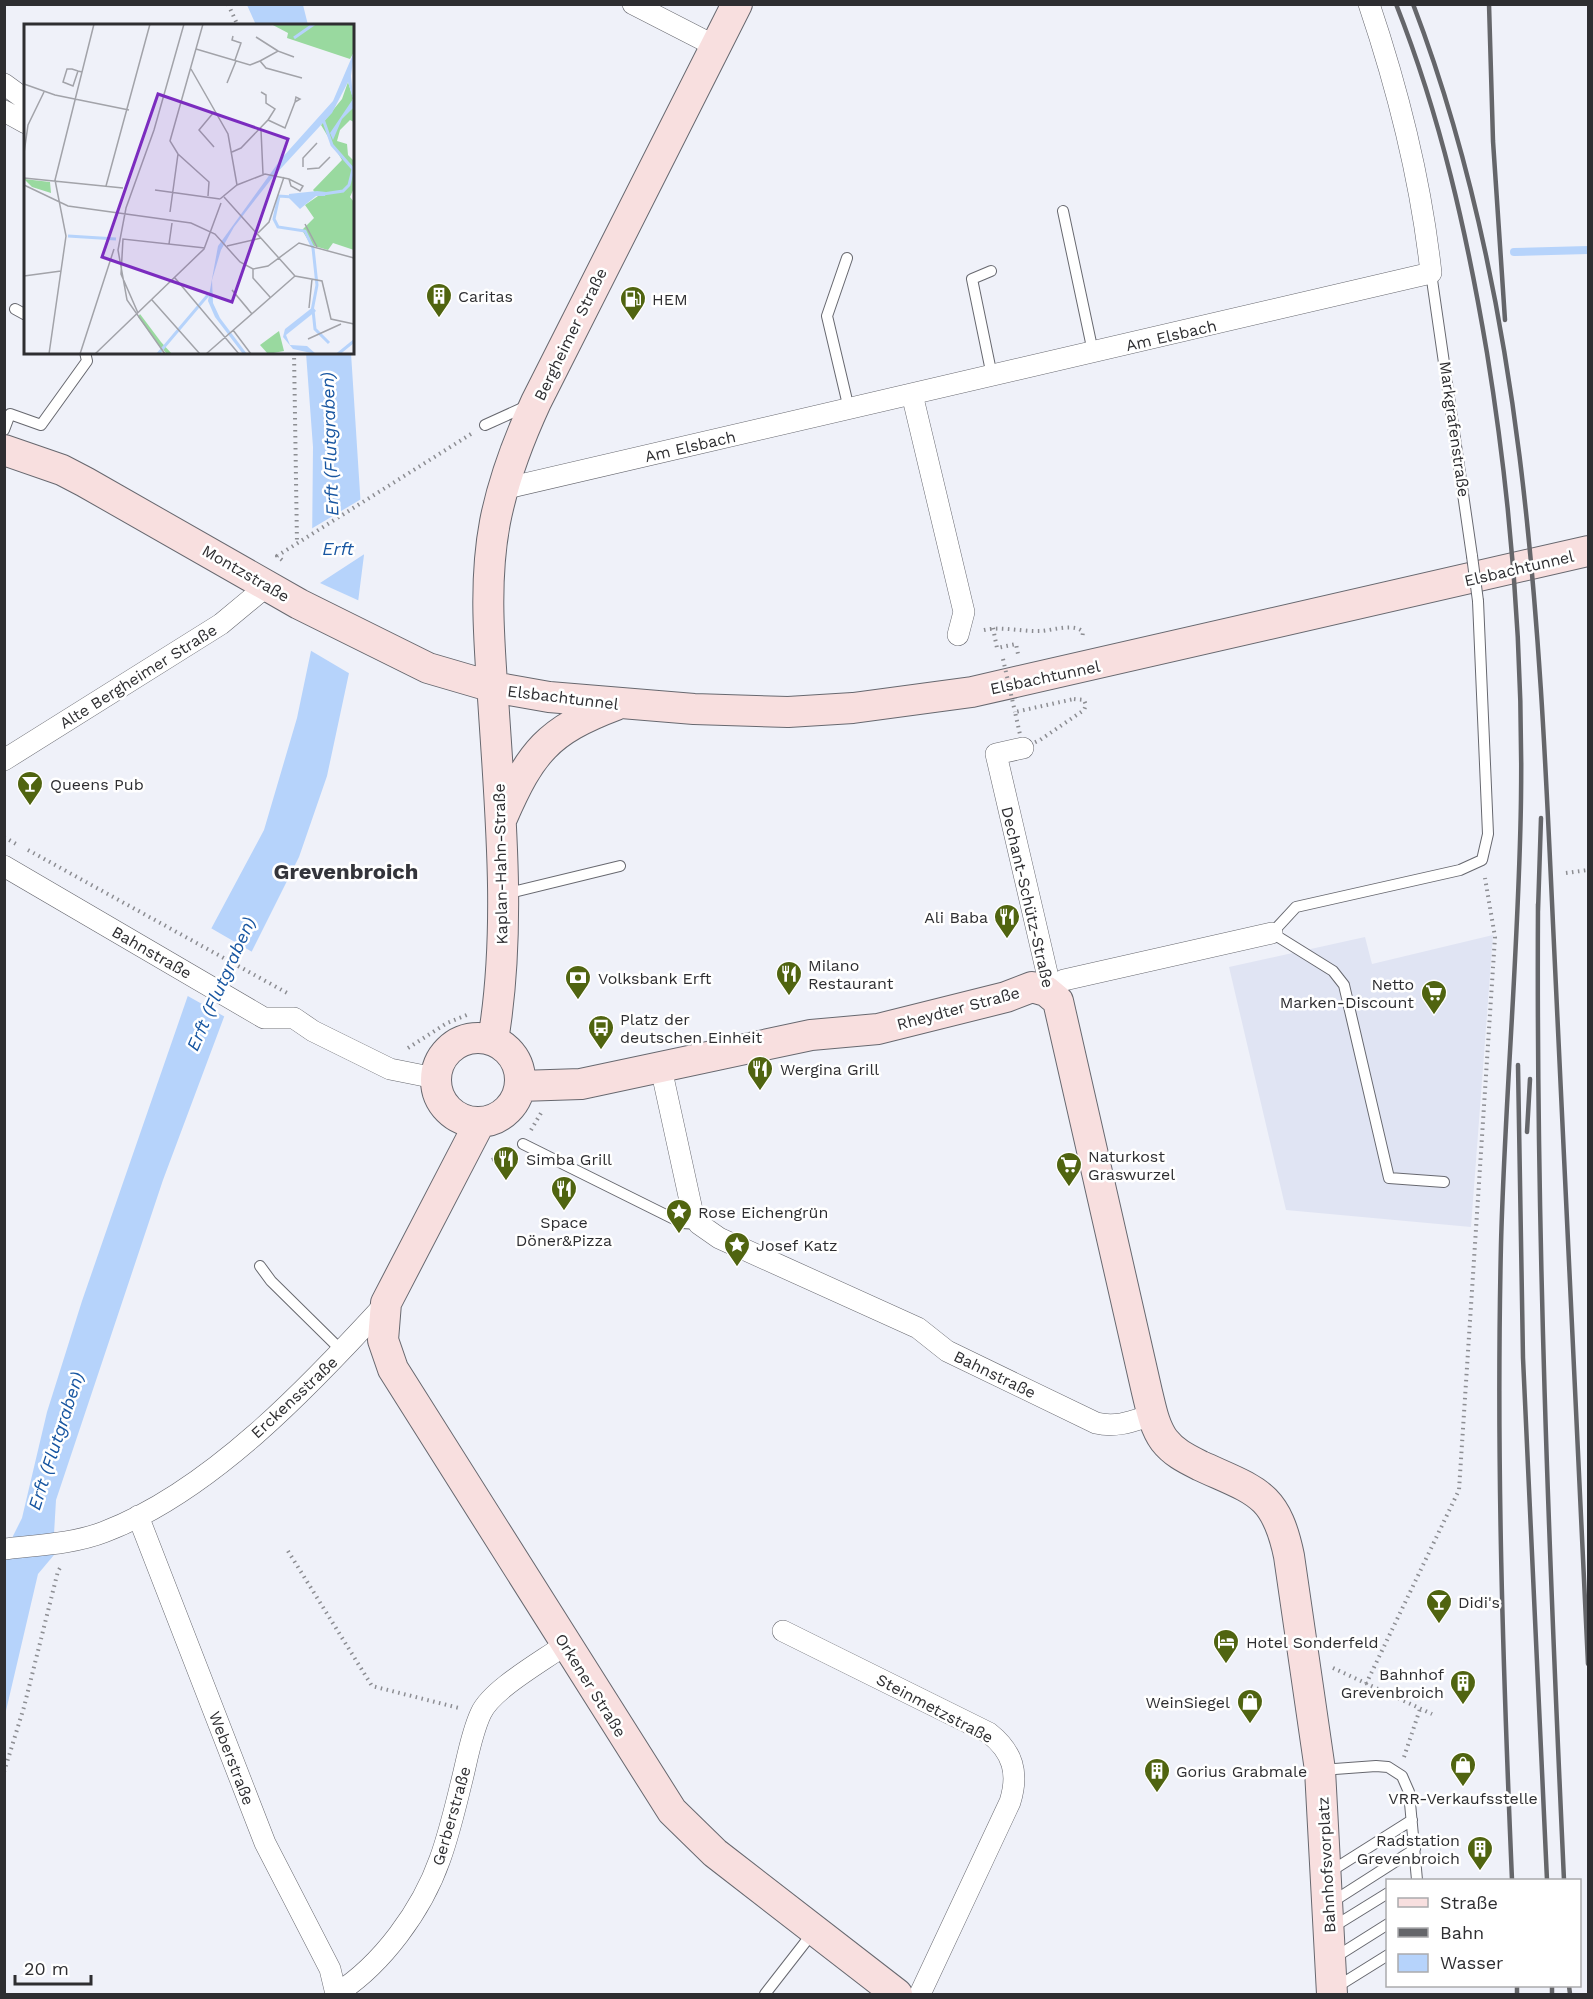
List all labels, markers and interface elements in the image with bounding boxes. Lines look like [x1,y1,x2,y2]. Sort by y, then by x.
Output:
inset map [24,24,354,354]
street label: Bergheimer Straße [530,265,611,404]
building icon: Caritas [424,281,454,319]
fuel station icon: HEM [618,284,648,322]
place label: Caritas [458,287,513,306]
place label: HEM [652,290,688,309]
street label: Am Elsbach [1124,316,1218,355]
street label: Markgrafenstraße [1436,360,1473,498]
water label: Erft (Flutgraben) [316,372,343,516]
street label: Am Elsbach [643,427,737,466]
water label: Erft [322,538,355,559]
street label: Montzstraße [199,541,293,606]
street label: Elsbachtunnel [1462,547,1576,590]
street label: Alte Bergheimer Straße [56,620,220,733]
street label: Elsbachtunnel [988,657,1102,698]
street label: Elsbachtunnel [506,681,620,714]
bar icon: Queens Pub [15,769,45,807]
place label: Queens Pub [50,775,144,794]
street label: Kaplan-Hahn-Straße [490,783,511,945]
street label: Dechant-Schütz-Straße [997,805,1058,990]
district label: Grevenbroich [274,859,418,884]
restaurant icon: Ali Baba [992,902,1022,940]
place label: Ali Baba [924,908,988,927]
water label: Erft (Flutgraben) [182,914,259,1054]
street label: Bahnstraße [108,922,195,983]
place label: Milano Restaurant [808,956,894,993]
restaurant icon: Milano Restaurant [774,959,804,997]
bank icon: Volksbank Erft [563,963,593,1001]
place label: Volksbank Erft [598,969,712,988]
place label: Netto Marken-Discount [1280,975,1414,1012]
supermarket icon: Netto Marken-Discount [1419,978,1449,1016]
street label: Rheydter Straße [895,983,1022,1034]
place label: Platz der deutschen Einheit [620,1010,762,1047]
bus stop icon: Platz der deutschen Einheit [586,1013,616,1051]
restaurant icon: Wergina Grill [745,1054,775,1092]
place label: Wergina Grill [780,1060,879,1079]
restaurant icon: Simba Grill [491,1144,521,1182]
place label: Naturkost Graswurzel [1088,1147,1175,1184]
place label: Simba Grill [526,1150,612,1169]
supermarket icon: Naturkost Graswurzel [1054,1150,1084,1188]
restaurant icon: Space Döner&Pizza [549,1174,579,1212]
place icon: Rose Eichengrün [664,1197,694,1235]
place label: Rose Eichengrün [698,1203,828,1222]
place label: Space Döner&Pizza [516,1213,612,1250]
place icon: Josef Katz [722,1230,752,1268]
place label: Josef Katz [756,1236,837,1255]
street label: Bahnstraße [951,1346,1039,1402]
street label: Erckensstraße [247,1352,342,1442]
water label: Erft (Flutgraben) [23,1369,88,1513]
bar icon: Didi's [1424,1587,1454,1625]
place label: Didi's [1458,1593,1500,1612]
hotel icon: Hotel Sonderfeld [1211,1627,1241,1665]
street label: Orkener Straße [551,1630,630,1741]
place label: Hotel Sonderfeld [1246,1633,1379,1652]
place label: Bahnhof Grevenbroich [1341,1665,1445,1702]
building icon: Bahnhof Grevenbroich [1448,1668,1478,1706]
street label: Steinmetzstraße [873,1670,996,1747]
shop icon: WeinSiegel [1235,1687,1265,1725]
place label: WeinSiegel [1145,1693,1230,1712]
street label: Weberstraße [205,1709,258,1808]
shop icon: VRR-Verkaufsstelle [1448,1750,1478,1788]
building icon: Gorius Grabmale [1142,1756,1172,1794]
place label: Gorius Grabmale [1176,1762,1307,1781]
street label: Gerberstraße [428,1764,475,1868]
place label: VRR-Verkaufsstelle [1388,1789,1538,1808]
street label: Bahnhofsvorplatz [1313,1796,1340,1934]
place label: Radstation Grevenbroich [1357,1831,1460,1868]
building icon: Radstation Grevenbroich [1465,1834,1495,1872]
legend [1386,1879,1581,1987]
text: Straße [1440,1892,1498,1913]
text: Bahn [1440,1922,1484,1943]
scale bar [15,1948,92,1986]
text: Wasser [1440,1952,1503,1973]
text: 20 m [24,1958,69,1979]

